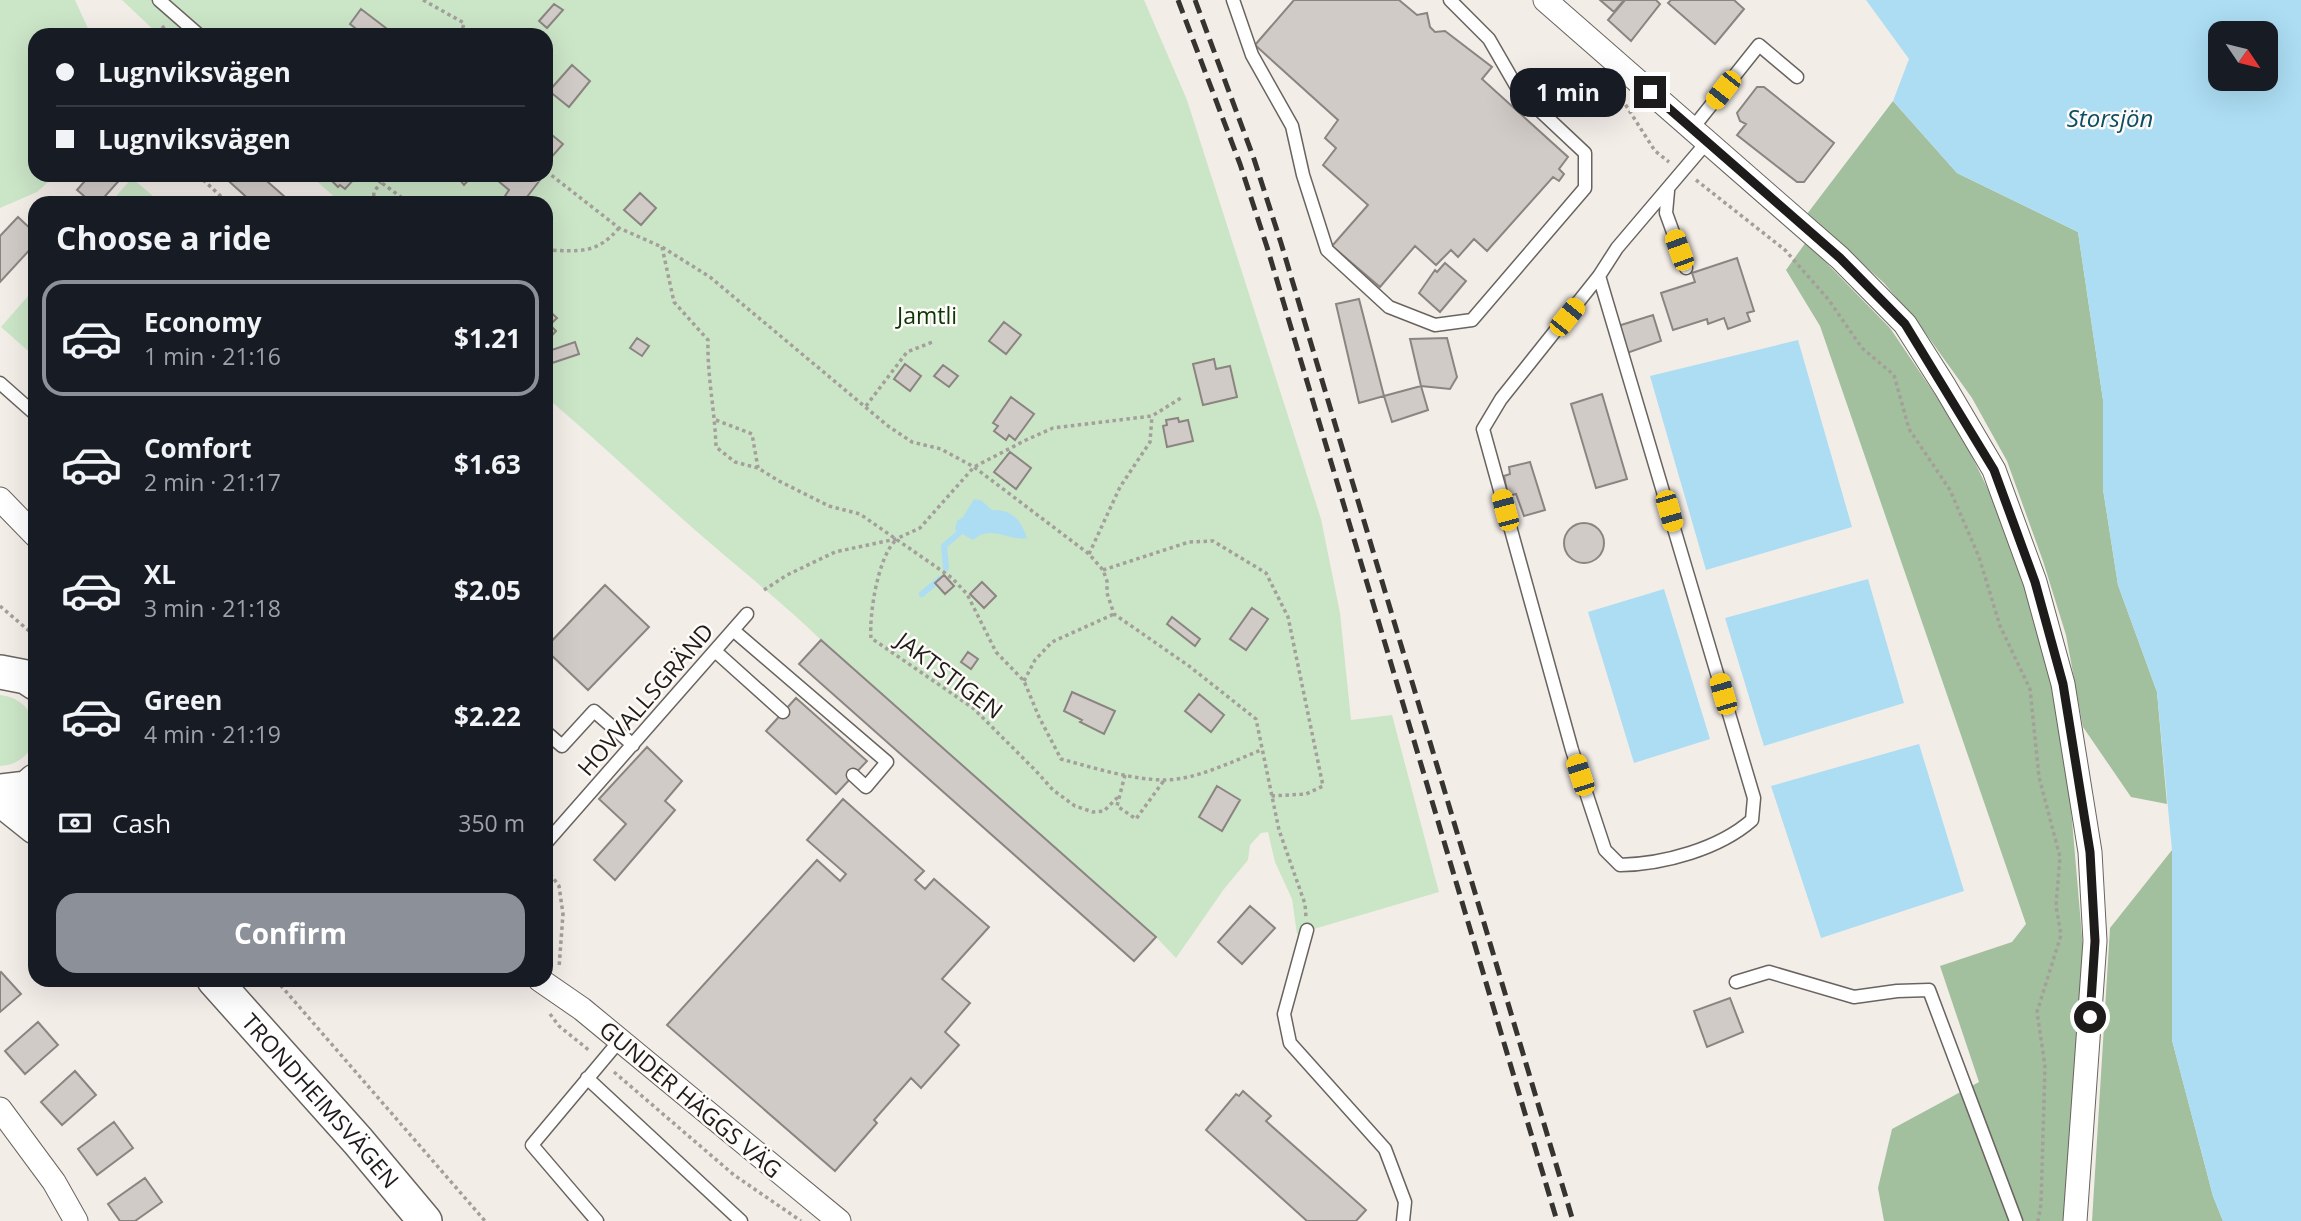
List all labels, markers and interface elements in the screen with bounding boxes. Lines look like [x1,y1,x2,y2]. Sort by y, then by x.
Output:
north arrow [2208,21,2278,91]
map controls [2208,21,2278,91]
text: Lugnviksvägen [98,54,291,90]
car [1702,67,1745,113]
callout: 1 min [1510,68,1626,116]
text: 1 min [1536,76,1600,108]
route end [1634,76,1666,108]
water label: Storsjön [2067,101,2153,134]
text: Lugnviksvägen [98,121,291,157]
text: Choose a ride [56,216,271,259]
car [1662,227,1697,273]
car [1546,294,1589,340]
park label: Jamtli [895,299,957,331]
text: Economy [144,304,262,340]
icon: car [60,307,123,370]
text: $1.21 [454,320,521,356]
text: 1 min · 21:16 [144,340,281,372]
text: Comfort [144,430,251,466]
icon: car [60,433,123,496]
text: $1.63 [454,446,521,482]
text: 2 min · 21:17 [144,466,281,498]
car [1490,487,1521,533]
car [1654,488,1685,534]
text: XL [144,556,176,592]
icon: car [60,559,123,622]
text: $2.05 [454,572,521,608]
text: 3 min · 21:18 [144,592,281,624]
street label: HOVVALLSGRÄND [570,616,720,782]
street label: JAKTSTIGEN [888,623,1010,726]
car [1708,671,1739,717]
text: Green [144,682,222,718]
icon: car [60,685,123,748]
text: $2.22 [454,698,521,734]
text: 4 min · 21:19 [144,718,281,750]
car [1564,752,1597,798]
icon: cash [56,804,94,842]
text: Cash [112,805,171,841]
text: 350 m [458,807,525,839]
button: Confirm [56,893,525,973]
route start [2074,1001,2106,1033]
street label: TRONDHEIMSVÄGEN [235,1006,407,1195]
street label: GUNDER HÄGGS VÄG [593,1013,789,1185]

